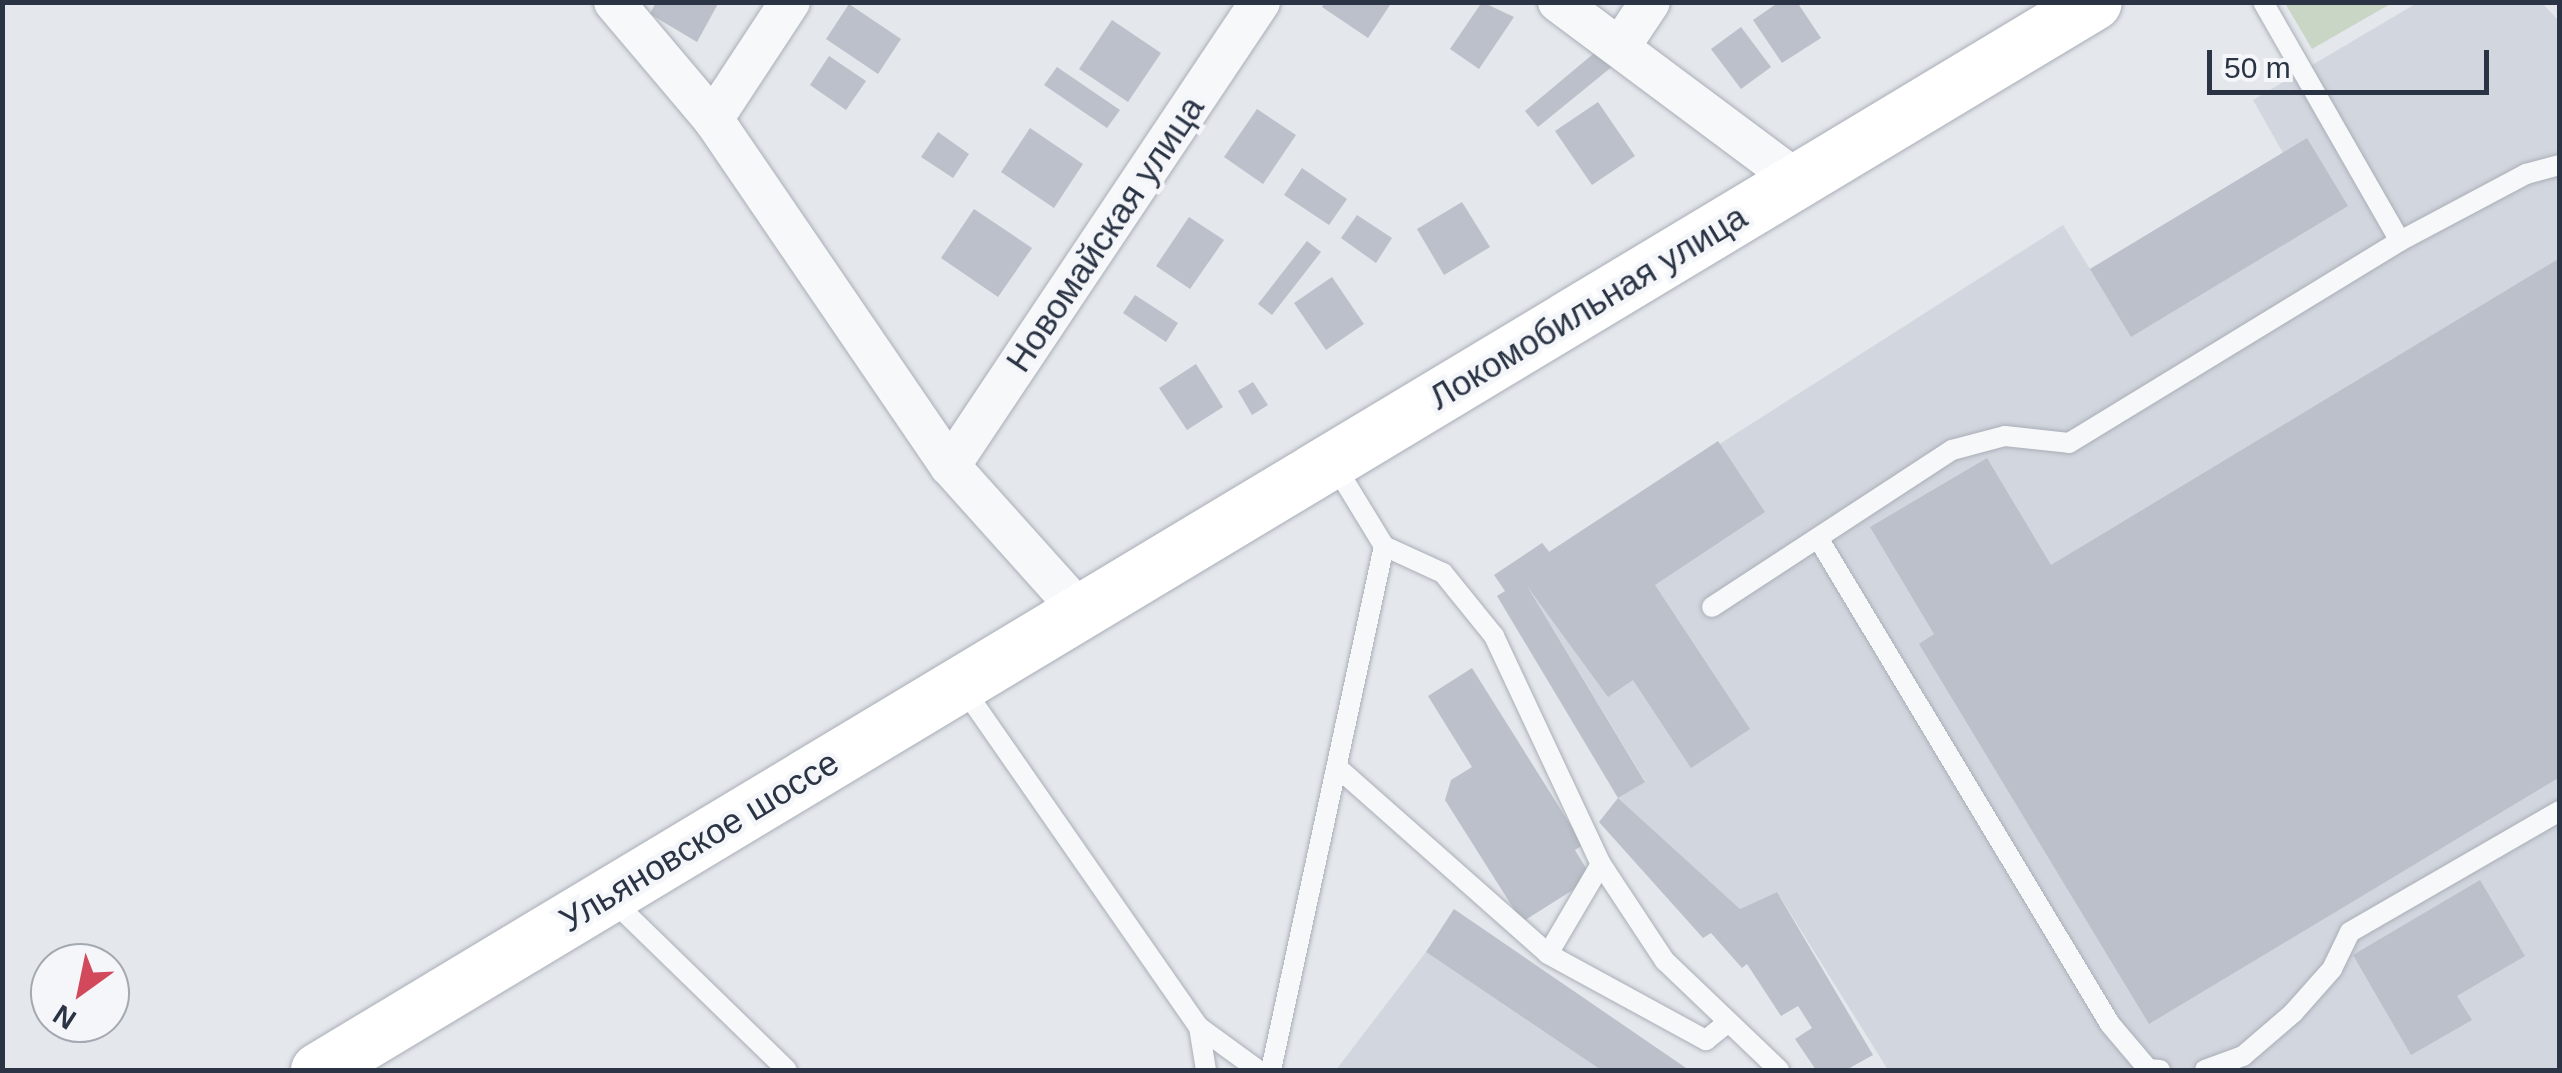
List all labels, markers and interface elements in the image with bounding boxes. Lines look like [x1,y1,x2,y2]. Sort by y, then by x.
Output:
scale bar [2212,30,2494,92]
text: 50 m [2224,51,2291,84]
street label: Новомайская улица [997,88,1213,380]
street label: Локомобильная улица [1422,196,1754,418]
street label: Ульяновское шоссе [552,741,846,941]
north arrow [30,943,130,1043]
text: N [48,998,81,1035]

